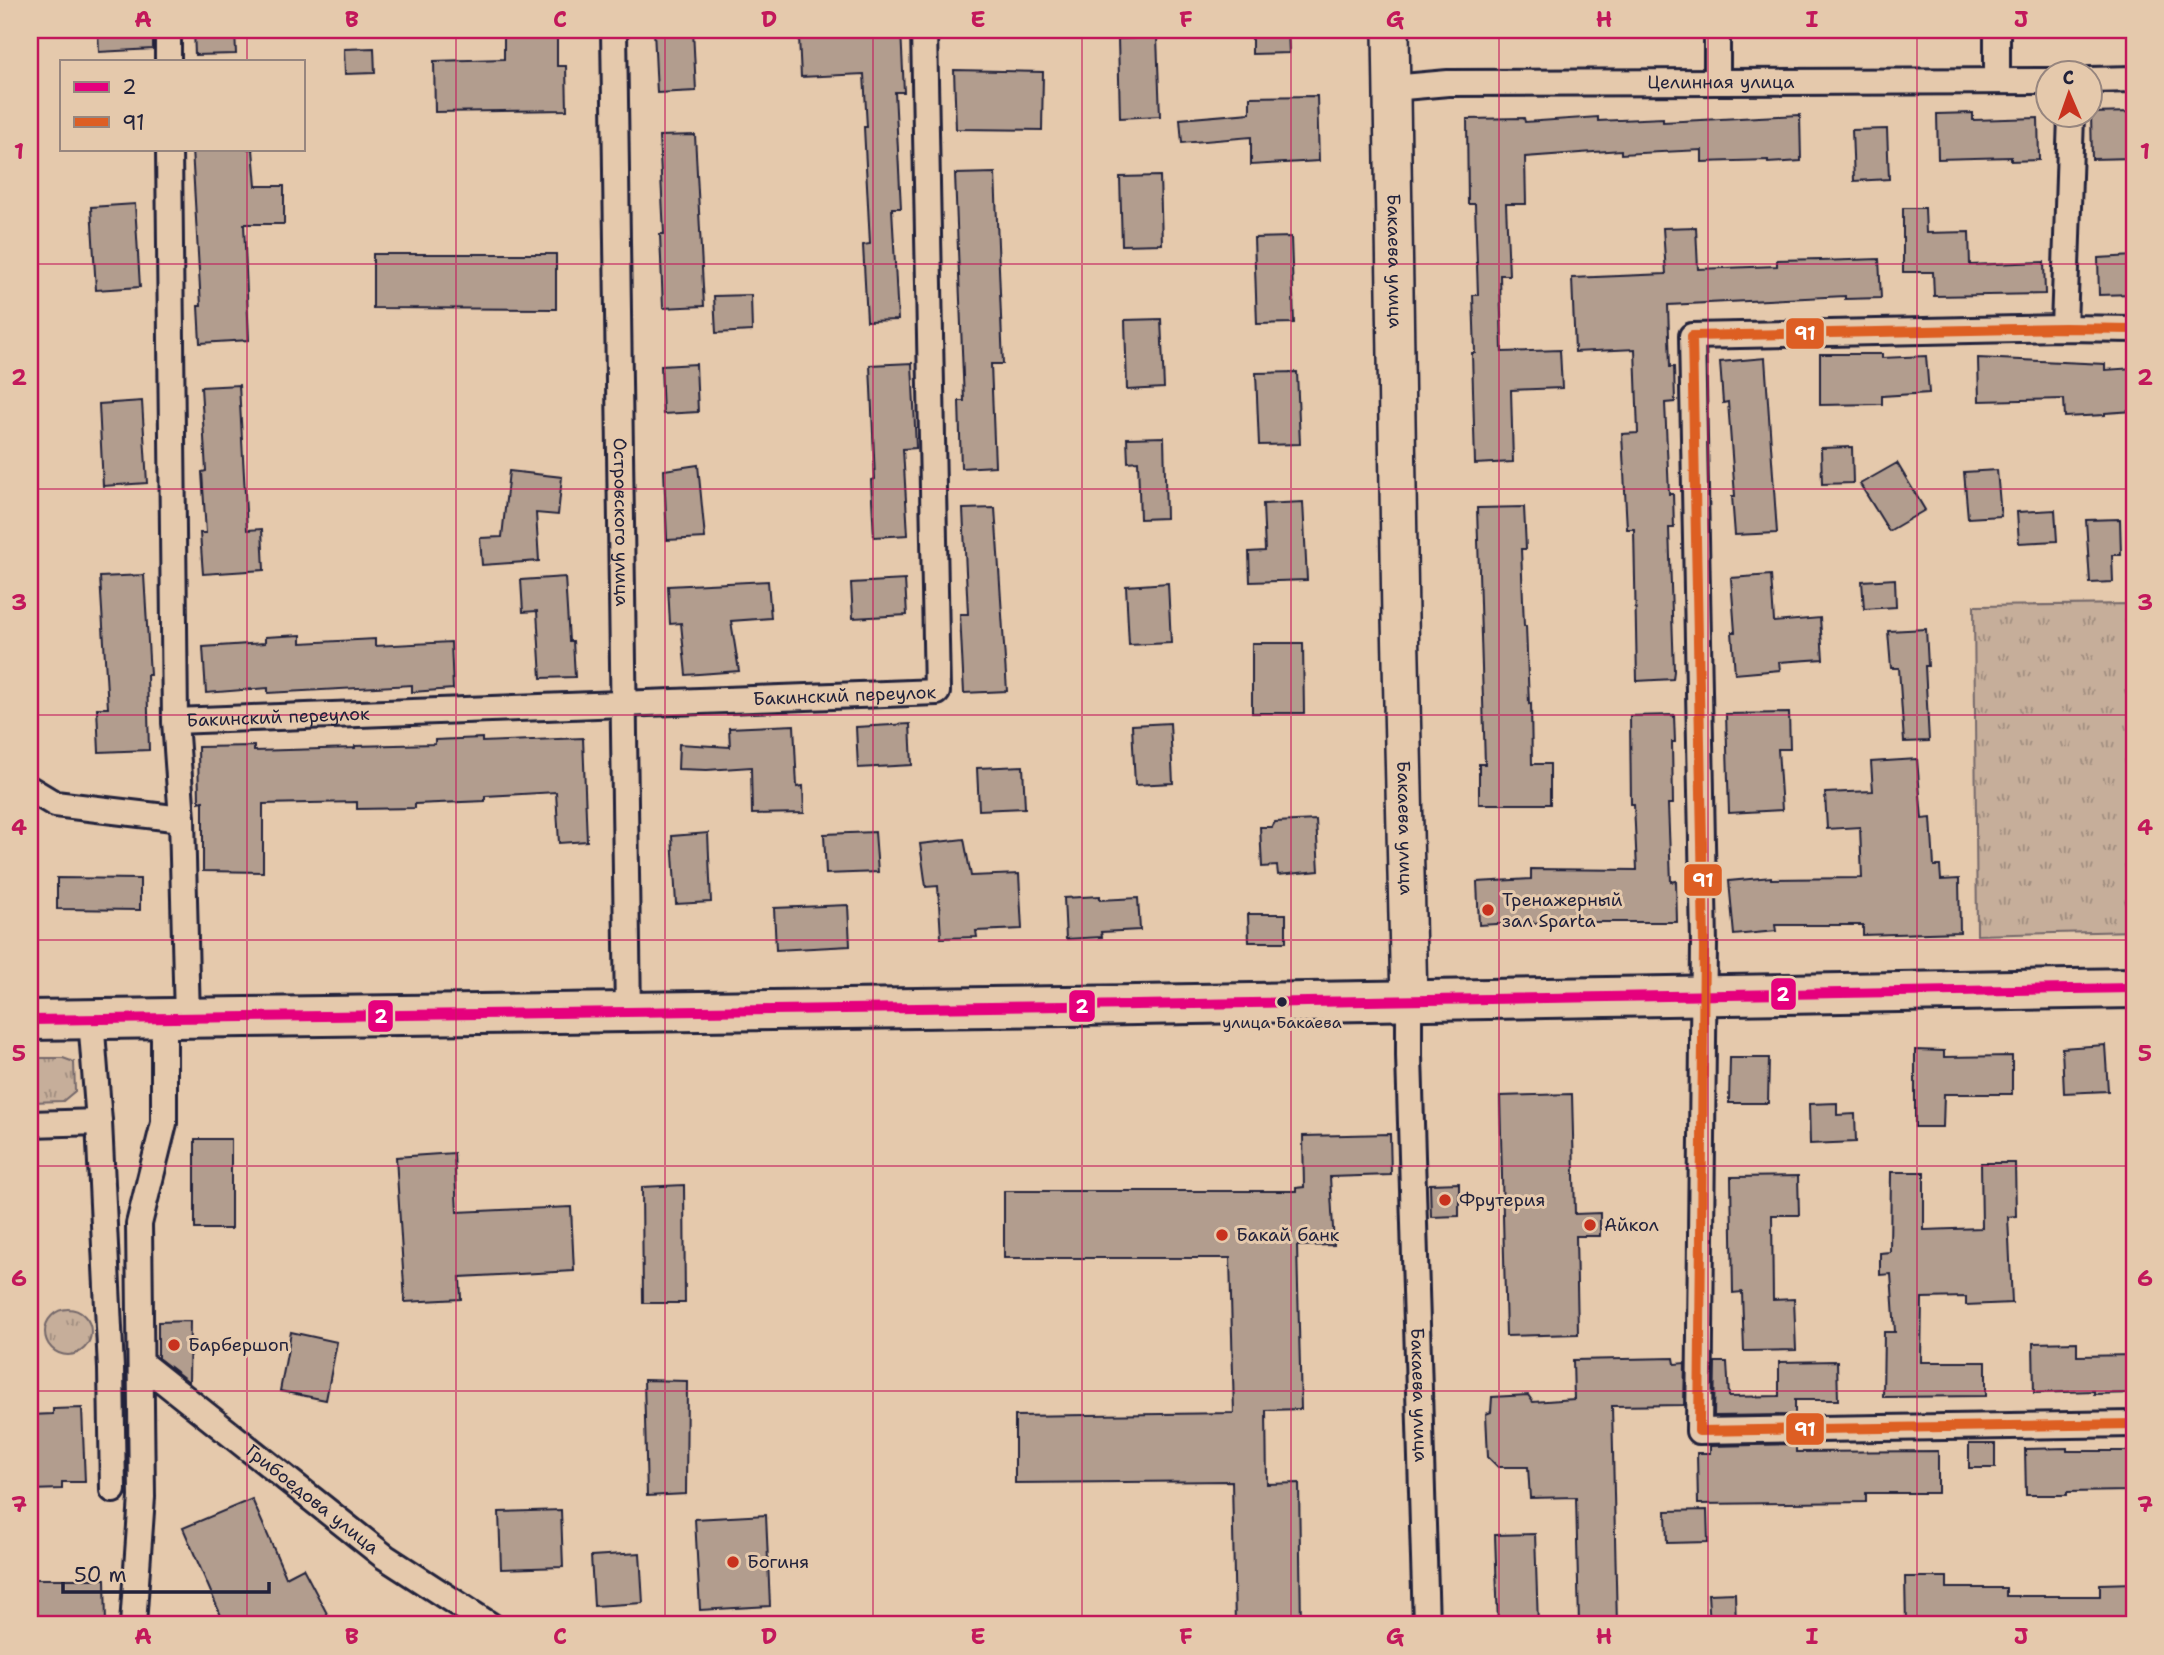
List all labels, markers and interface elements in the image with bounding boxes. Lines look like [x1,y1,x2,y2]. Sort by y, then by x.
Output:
text: A [134,4,152,34]
text: B [345,4,359,34]
text: C [553,4,567,34]
text: D [761,4,777,34]
text: E [970,4,986,34]
text: F [1179,4,1193,34]
text: G [1386,4,1405,34]
text: H [1596,4,1612,34]
text: I [1806,4,1819,34]
text: J [2014,4,2028,34]
legend [60,60,304,150]
north arrow [2035,60,2104,130]
text: С [2062,65,2075,90]
street label: Целинная улица [1647,70,1794,94]
text: 2 [122,73,137,101]
text: 91 [122,109,145,137]
text: 1 [14,136,24,166]
text: 1 [2140,136,2150,166]
street label: Бакаева улица [1382,194,1408,328]
line badge: 91 [1785,317,1825,350]
text: 91 [1794,321,1816,346]
text: 2 [11,362,27,392]
text: 2 [2137,362,2153,392]
street label: Островского улица [608,437,634,606]
text: 3 [11,587,27,617]
text: 3 [2137,587,2153,617]
street label: Бакинский переулок [752,680,937,711]
street label: Бакинский переулок [186,702,370,733]
street label: Бакаева улица [1391,760,1419,895]
text: 4 [11,812,27,842]
text: 4 [2137,812,2153,842]
line badge: 91 [1683,863,1723,897]
text: 91 [1692,868,1714,893]
place label: Тренажерный зал Sparta [1502,888,1623,933]
marker: Тренажерный зал Sparta [1480,902,1496,918]
line badge: 2 [1770,977,1797,1011]
text: 2 [1776,982,1790,1007]
line badge: 2 [1068,989,1096,1023]
text: 2 [1075,994,1089,1019]
marker: улица Бакаева [1275,995,1289,1009]
line badge: 2 [367,999,394,1033]
text: 2 [374,1004,388,1029]
place label: улица Бакаева [1222,1012,1342,1033]
text: 5 [12,1038,26,1068]
text: 5 [2138,1038,2152,1068]
place label: Фрутерия [1459,1188,1545,1212]
marker: Фрутерия [1437,1192,1453,1208]
place label: Айкол [1604,1213,1659,1237]
marker: Айкол [1582,1217,1598,1233]
place label: Бакай банк [1236,1223,1340,1247]
marker: Бакай банк [1214,1227,1230,1243]
text: 6 [11,1263,27,1293]
text: 6 [2137,1263,2153,1293]
street label: Бакаева улица [1405,1327,1433,1462]
place label: Барбершоп [188,1333,289,1357]
marker: Барбершоп [166,1337,182,1353]
line badge: 91 [1785,1412,1825,1446]
text: 91 [1794,1417,1816,1442]
street label: Грибоедова улица [241,1439,384,1560]
text: 7 [11,1489,27,1519]
text: 7 [2137,1489,2153,1519]
scale bar [63,1550,270,1594]
place label: Богиня [747,1550,809,1574]
marker: Богиня [725,1554,741,1570]
text: 50 m [74,1561,127,1589]
text: A [134,1621,152,1651]
text: B [345,1621,359,1651]
text: C [553,1621,567,1651]
text: D [761,1621,777,1651]
text: E [970,1621,986,1651]
text: F [1179,1621,1193,1651]
text: G [1386,1621,1405,1651]
text: H [1596,1621,1612,1651]
text: I [1806,1621,1819,1651]
text: J [2014,1621,2028,1651]

